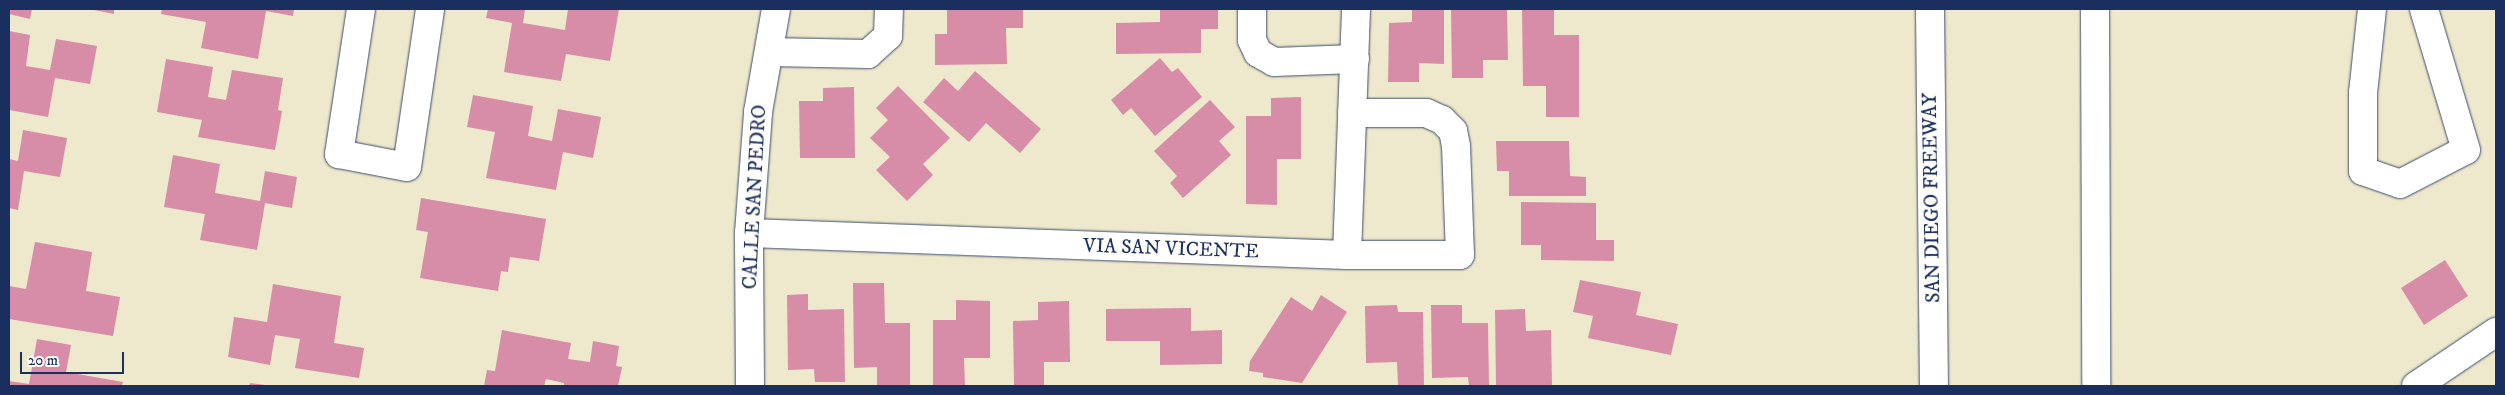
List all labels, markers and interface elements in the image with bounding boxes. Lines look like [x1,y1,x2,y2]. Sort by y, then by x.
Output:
street label: SAN DIEGO FREEWAY [1918,93,1946,303]
street label: CALLE SAN PEDRO [738,104,772,290]
street label: VIA SAN VICENTE [1083,234,1259,264]
scale bar [22,342,126,374]
text: 20 m [28,351,58,370]

